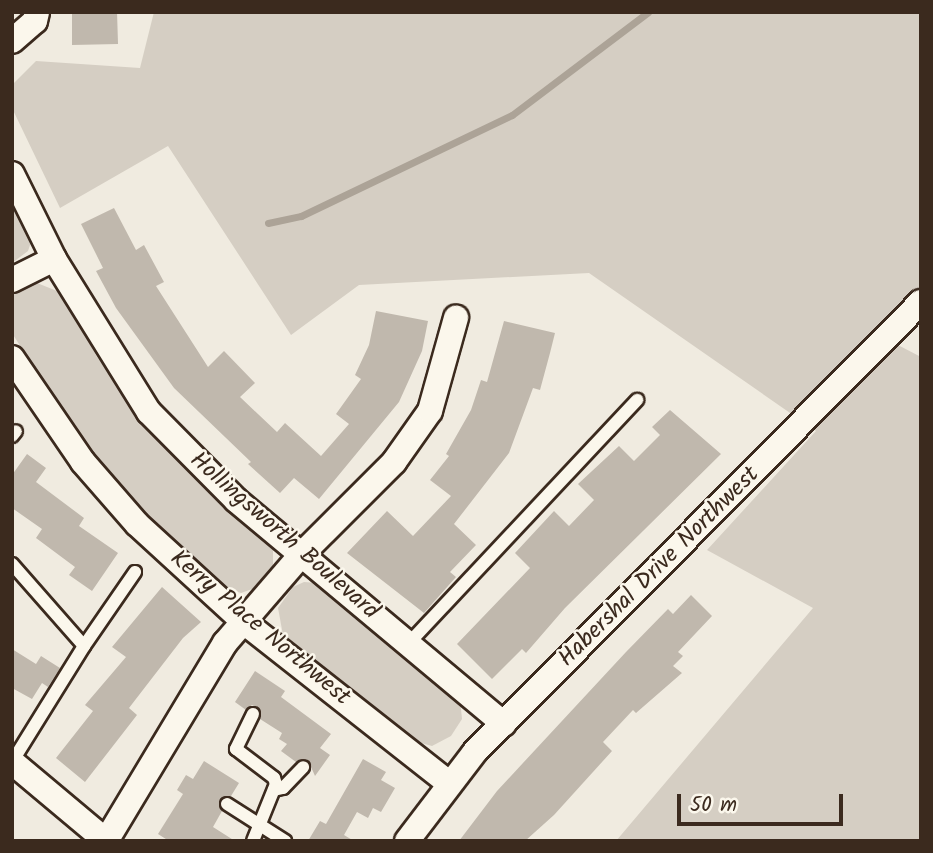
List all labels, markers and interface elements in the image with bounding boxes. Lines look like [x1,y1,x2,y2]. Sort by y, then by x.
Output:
street label: Hollingsworth Boulevard [184,446,384,626]
street label: Habershal Drive Northwest [553,461,765,673]
street label: Kerry Place Northwest [164,544,356,712]
scale bar [681,780,847,824]
text: 50 m [690,789,737,822]

